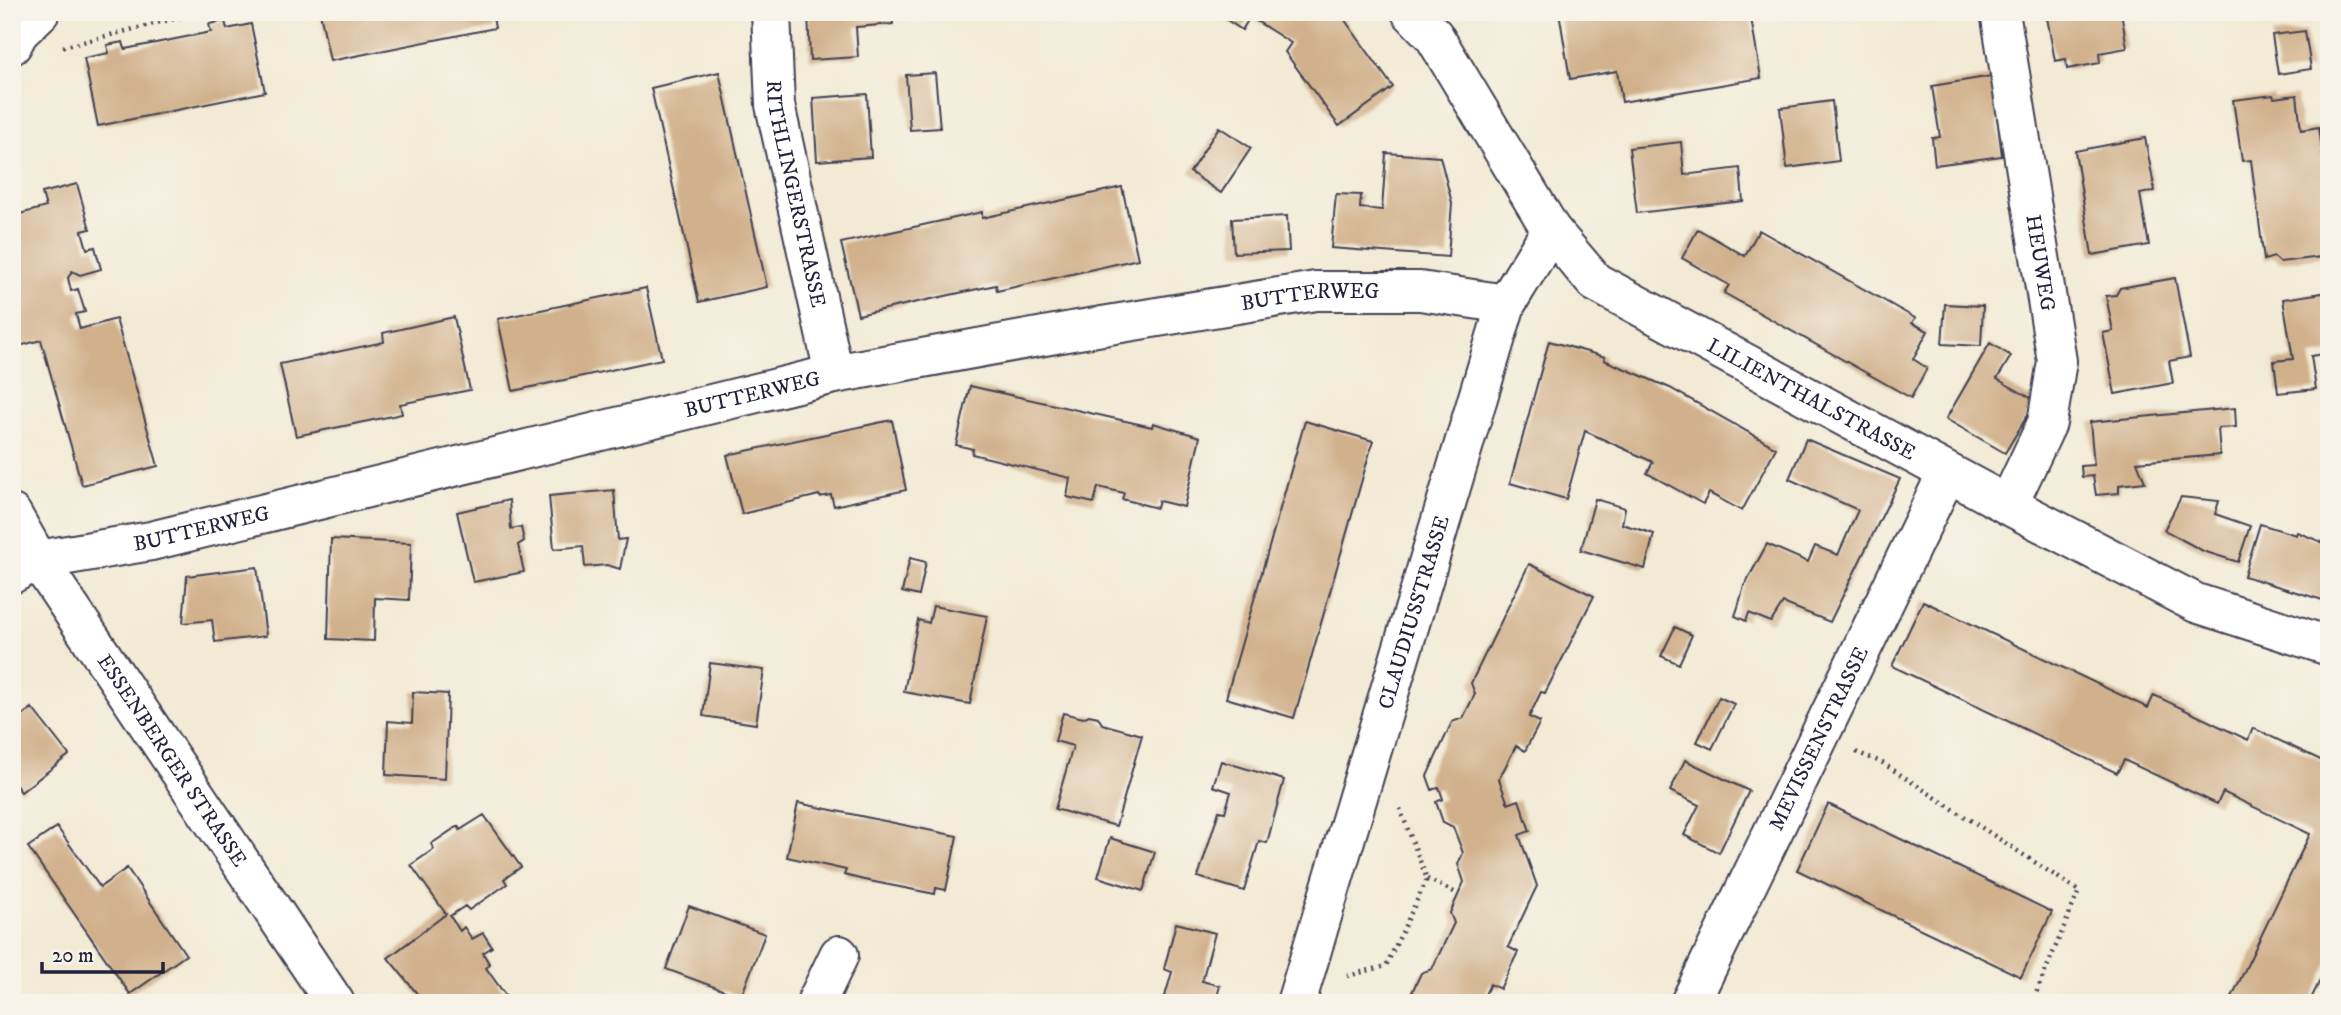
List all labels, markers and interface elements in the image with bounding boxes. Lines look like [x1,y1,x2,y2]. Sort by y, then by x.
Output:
street label: RITHLINGERSTRASSE [760,80,831,310]
street label: HEUWEG [2019,213,2061,313]
street label: BUTTERWEG [1239,279,1379,317]
street label: LILIENTHALSTRASSE [1702,333,1920,467]
street label: BUTTERWEG [682,366,823,424]
street label: BUTTERWEG [132,500,272,558]
street label: CLAUDIUSSTRASSE [1373,512,1456,713]
street label: MEVISSENSTRASSE [1764,643,1875,835]
street label: ESSENBERGER STRASSE [91,650,252,872]
scale bar [42,931,163,975]
text: 20 m [52,943,94,969]

